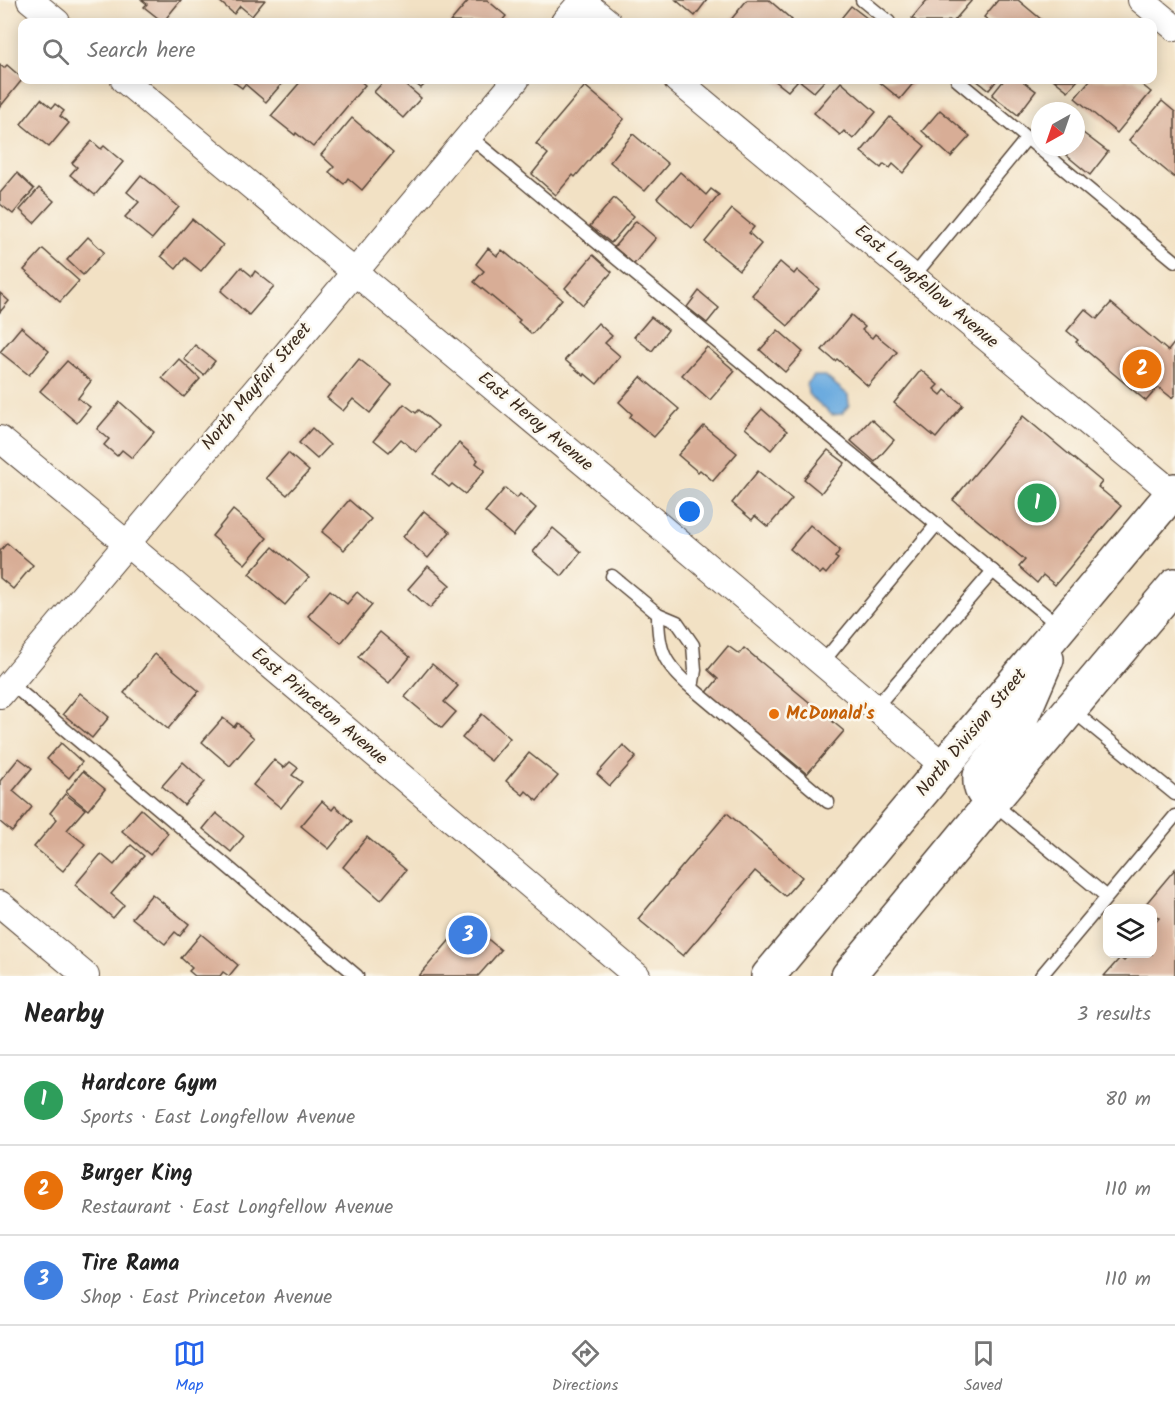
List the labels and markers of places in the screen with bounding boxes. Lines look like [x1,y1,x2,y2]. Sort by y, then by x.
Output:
pin: 2 [1122,346,1162,392]
pin: 1 [1018,480,1056,526]
place label: McDonald's [786,700,875,729]
marker: McDonald's [767,707,781,721]
pin: 3 [448,912,488,958]

